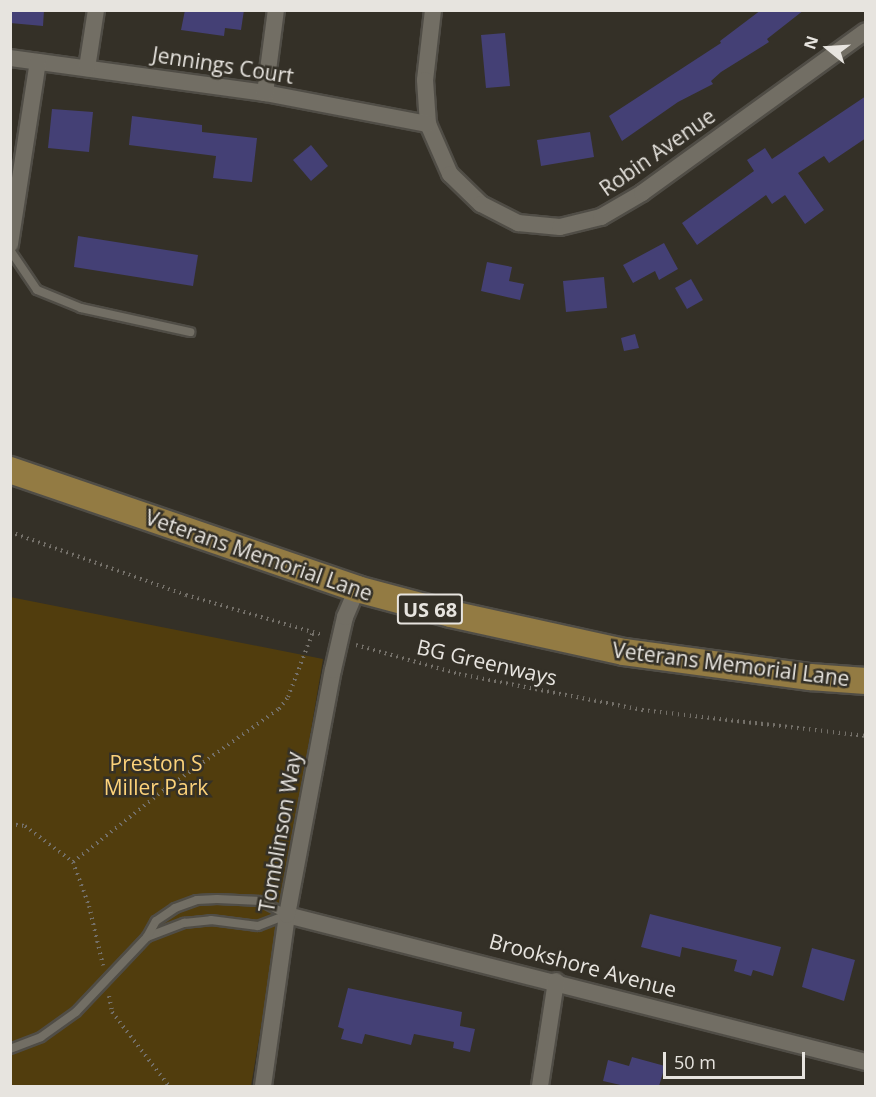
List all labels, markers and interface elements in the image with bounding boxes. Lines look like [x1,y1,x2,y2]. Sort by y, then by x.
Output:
north arrow [798,18,858,78]
text: N [798,33,823,52]
street label: Jennings Court [150,41,296,89]
street label: Robin Avenue [594,103,720,201]
street label: Veterans Memorial Lane [142,504,376,606]
road number: US 68 [396,592,464,626]
street label: BG Greenways [414,634,560,690]
street label: Veterans Memorial Lane [611,637,851,691]
park label: Preston S Miller Park [104,750,208,800]
street label: Tomblinson Way [253,750,307,914]
street label: Brookshore Avenue [487,928,679,1002]
scale bar [666,1040,808,1078]
text: 50 m [674,1050,716,1074]

